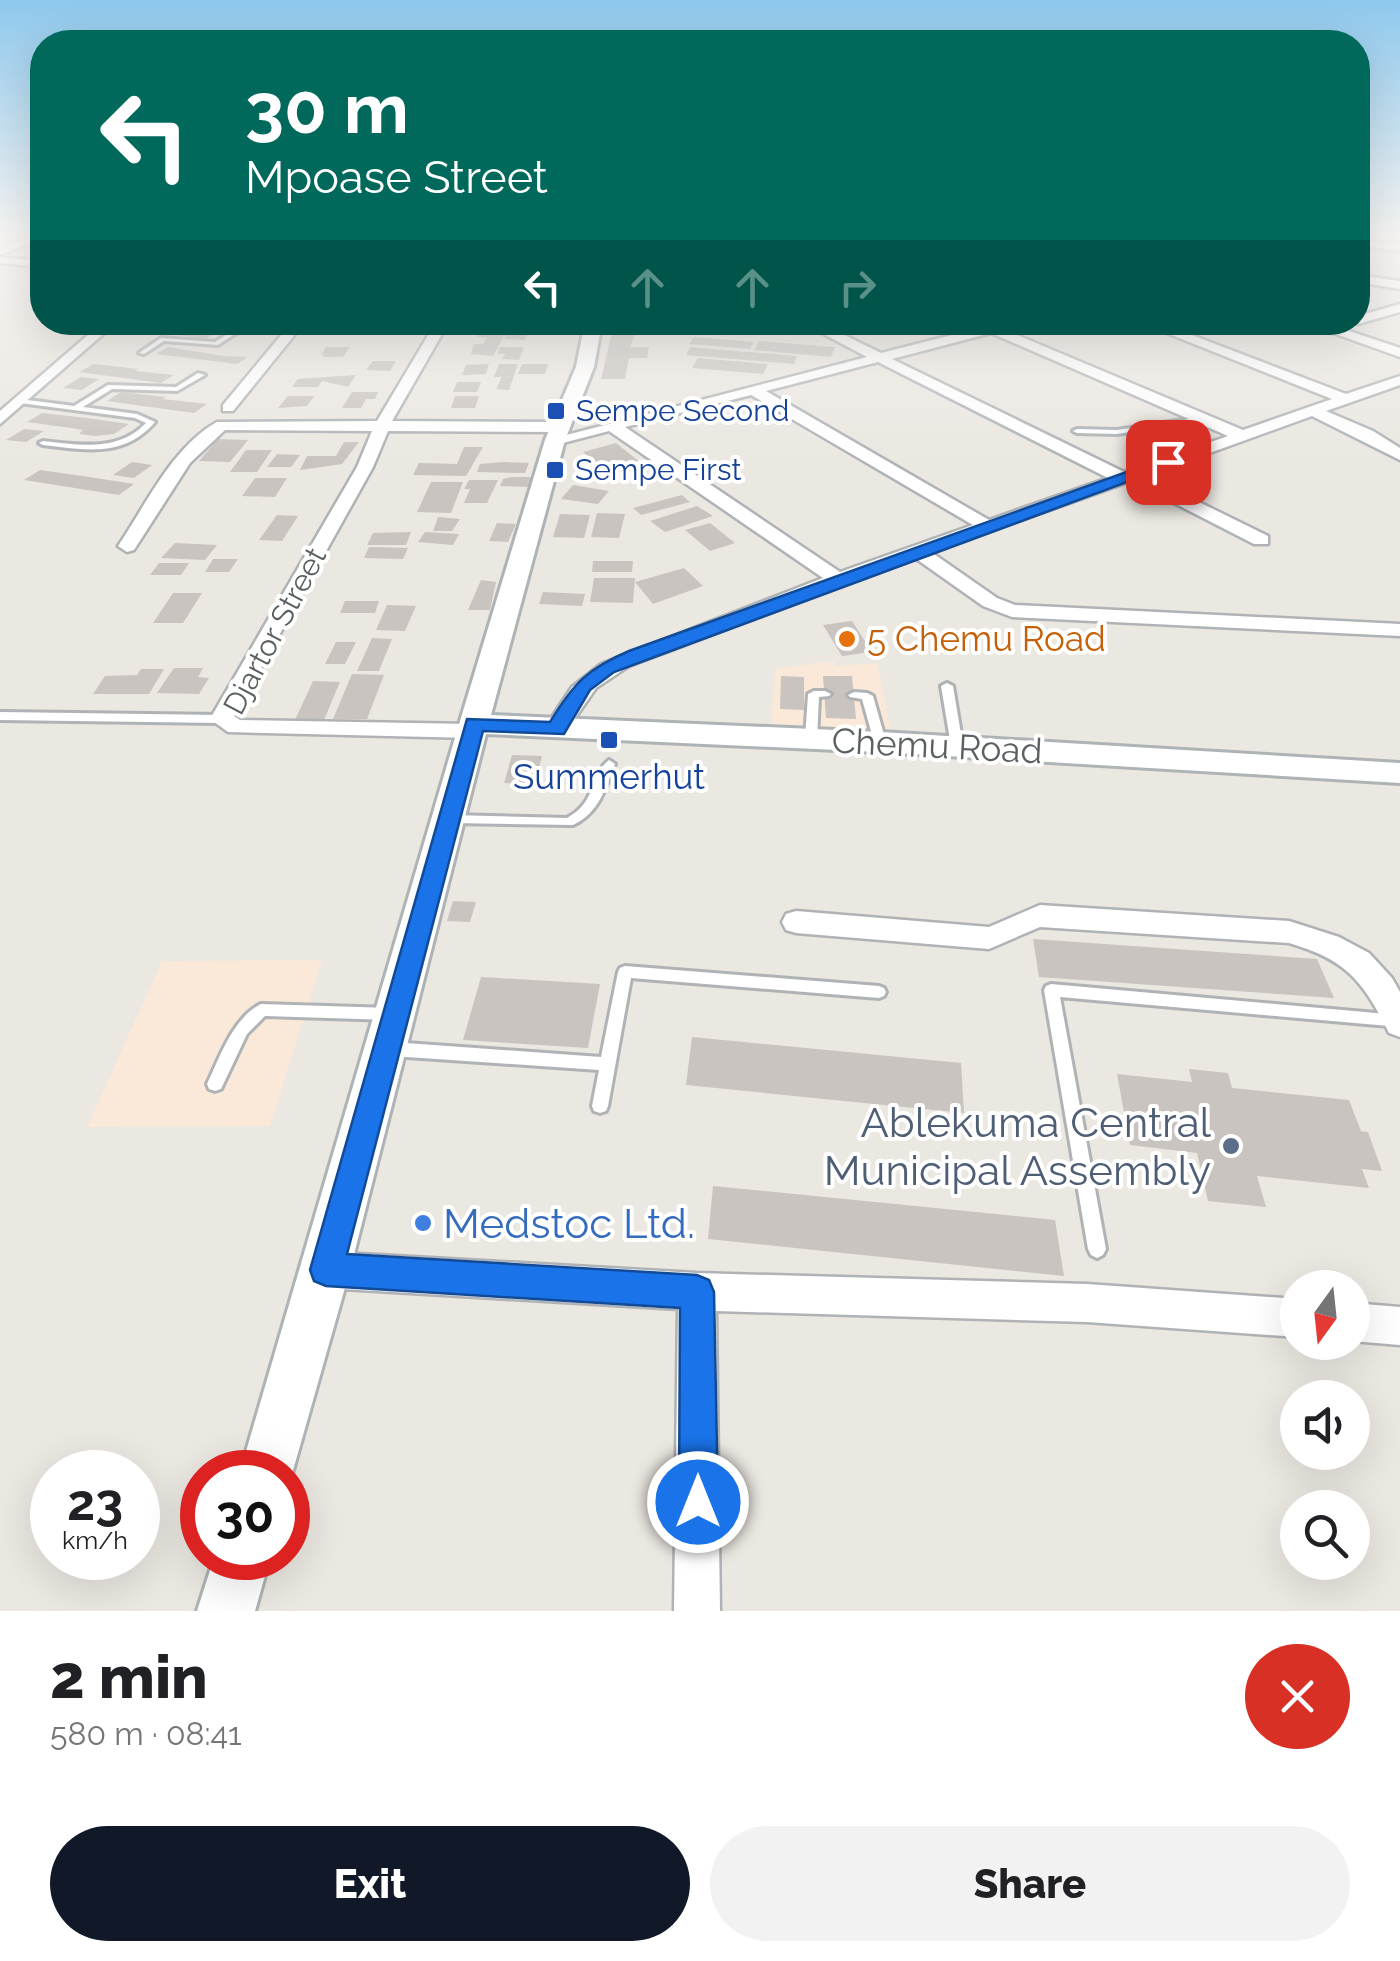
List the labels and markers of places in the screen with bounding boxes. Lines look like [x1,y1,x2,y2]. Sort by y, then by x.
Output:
place label: Sempe Second [576,393,789,428]
marker: Sempe Second [545,400,567,422]
pin [1126,420,1211,505]
place label: Sempe First [575,452,741,487]
marker: Sempe First [544,459,566,481]
place label: 5 Chemu Road [867,618,1106,659]
marker: 5 Chemu Road [836,628,858,650]
marker: Summerhut [598,729,620,751]
place label: Summerhut [513,756,705,797]
place label: Ablekuma Central Municipal Assembly [824,1098,1212,1195]
marker: Ablekuma Central Municipal Assembly [1220,1135,1242,1157]
place label: Medstoc Ltd. [443,1199,695,1248]
marker: Medstoc Ltd. [412,1212,434,1234]

